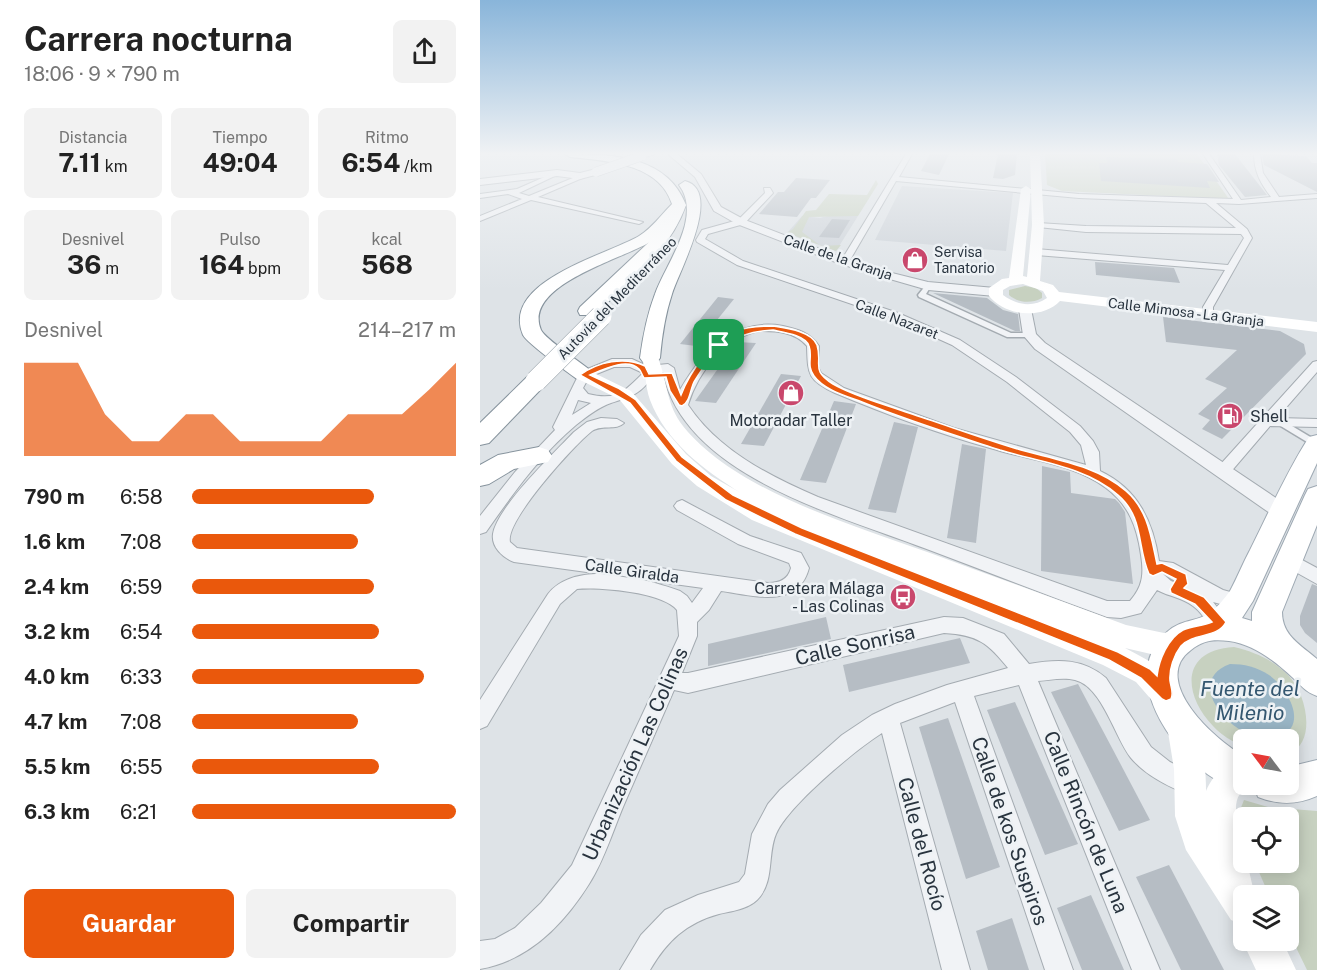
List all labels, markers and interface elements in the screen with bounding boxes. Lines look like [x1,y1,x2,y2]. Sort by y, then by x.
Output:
text: Carrera nocturna [24,20,293,58]
button: share [393,20,456,83]
text: 18:06 · 9 × 790 m [24,62,180,86]
text: Distancia [59,128,127,147]
text: Tiempo [213,128,267,147]
text: Ritmo [365,128,409,147]
text: 7.11 [58,147,101,178]
text: 49:04 [203,147,277,178]
text: 6:54 [341,147,400,178]
text: km [101,157,128,176]
text: /km [400,157,433,176]
text: Desnivel [61,230,125,249]
text: Pulso [219,230,261,249]
text: kcal [372,230,402,249]
street label: Calle de la Granja [782,231,894,283]
street label: Autovía del Mediterráneo [554,233,680,363]
place label: Servisa Tanatorio [934,244,995,276]
shop icon: Servisa Tanatorio [900,245,930,275]
text: 36 [67,249,101,280]
text: 164 [199,249,244,280]
text: 568 [361,249,413,280]
text: m [101,259,119,278]
text: bpm [244,259,281,278]
street label: Calle Mimosa - La Granja [1107,294,1265,330]
street label: Calle Nazaret [853,296,941,342]
text: Desnivel [24,318,103,342]
text: 214–217 m [358,318,456,342]
pin [693,319,744,370]
icon: arrive [702,328,735,361]
shop icon: Motoradar Taller [776,378,806,408]
fuel station icon: Shell [1215,401,1245,431]
place label: Shell [1250,407,1289,426]
place label: Motoradar Taller [730,411,852,430]
text: 790 m [24,485,85,509]
text: 6:58 [120,485,163,509]
text: 1.6 km [24,530,85,554]
text: 7:08 [120,530,162,554]
street label: Calle Giralda [584,555,680,587]
text: 2.4 km [24,575,89,599]
text: 6:59 [120,575,162,599]
place label: Carretera Málaga - Las Colinas [754,579,884,616]
bus stop icon: Carretera Málaga - Las Colinas [888,582,918,612]
text: 3.2 km [24,620,90,644]
text: 6:54 [120,620,162,644]
street label: Calle Sonrisa [793,620,917,670]
street label: Urbanización Las Colinas [577,644,693,864]
text: 4.0 km [24,665,89,689]
text: 6:33 [120,665,162,689]
water label: Fuente del Milenio [1200,676,1300,725]
text: 4.7 km [24,710,87,734]
text: 7:08 [120,710,162,734]
street label: Calle Rincón de Luna [1038,727,1134,917]
north arrow [1233,729,1299,795]
map controls [1233,729,1299,951]
street label: Calle de kos Suspiros [966,734,1054,928]
text: 5.5 km [24,755,90,779]
text: 6:55 [120,755,163,779]
street label: Calle del Rocío [893,775,951,913]
text: 6.3 km [24,800,90,824]
text: 6:21 [120,800,157,824]
button: locate [1233,807,1299,873]
button: layers [1233,885,1299,951]
button: Guardar [24,889,234,958]
button: Compartir [246,889,456,958]

